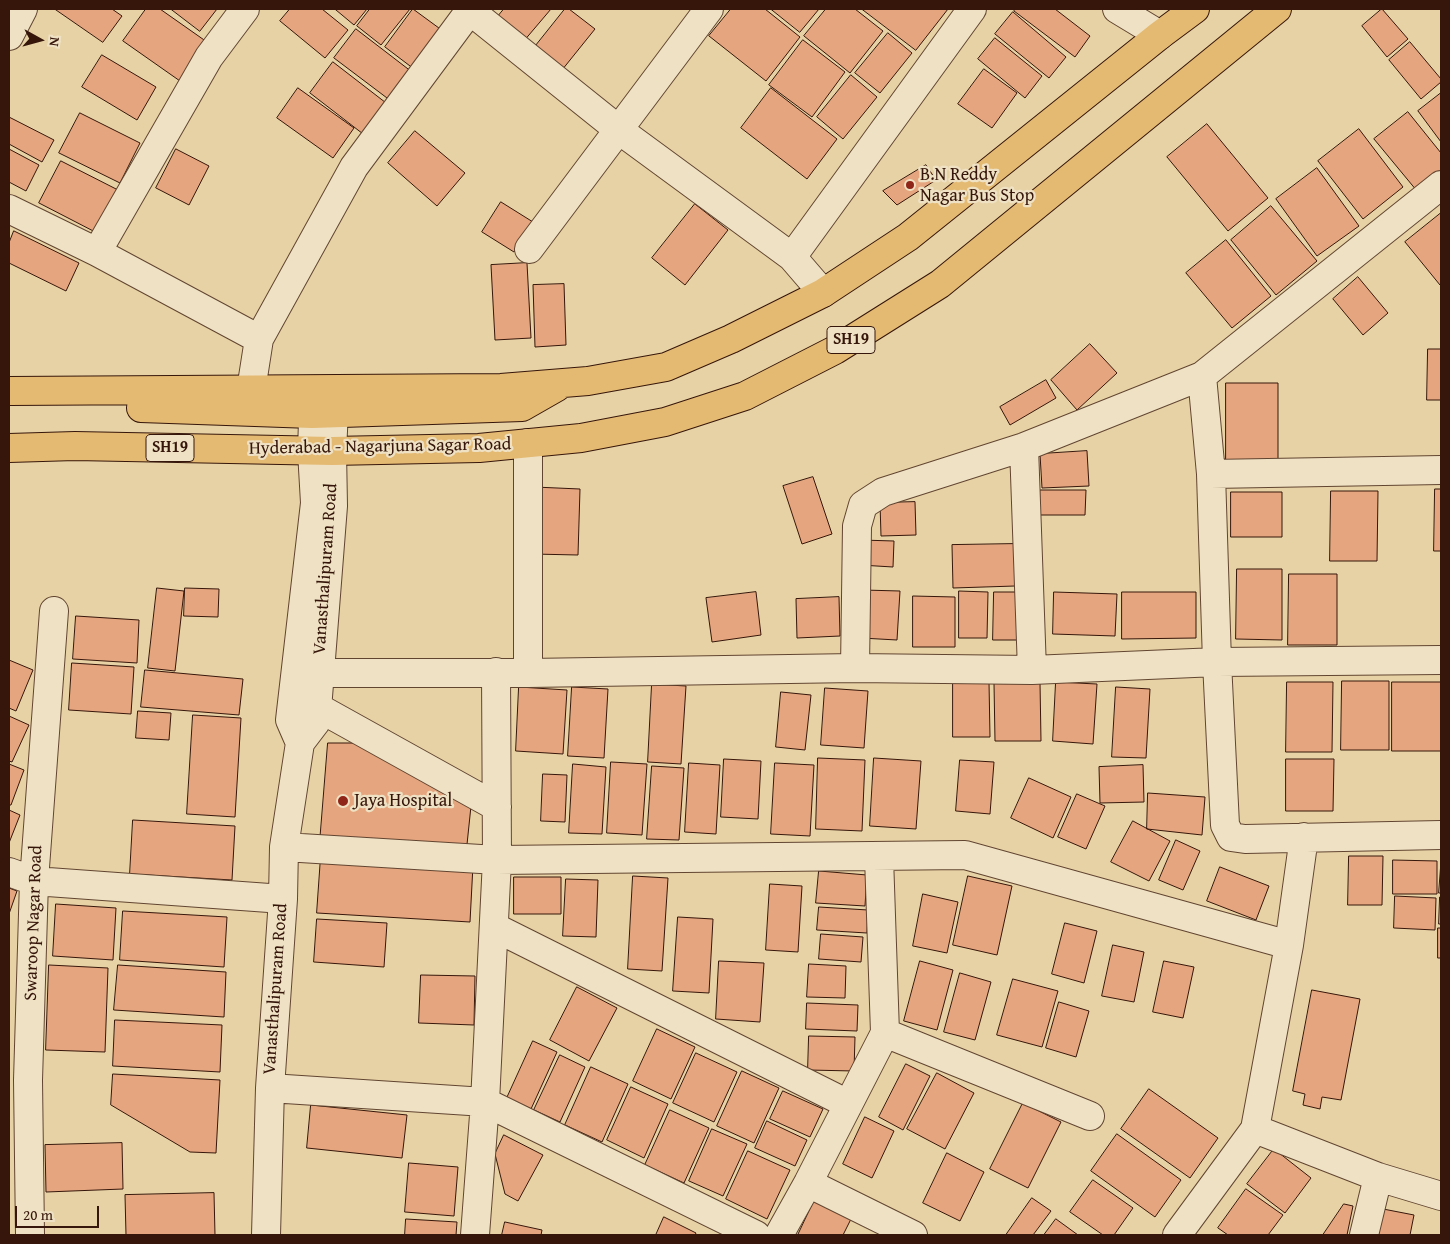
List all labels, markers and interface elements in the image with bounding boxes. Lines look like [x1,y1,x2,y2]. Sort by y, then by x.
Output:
north arrow [15,15,65,65]
text: N [44,36,65,48]
place label: B.N Reddy Nagar Bus Stop [920,164,1034,206]
marker: B.N Reddy Nagar Bus Stop [904,179,916,191]
road number: SH19 [827,326,875,354]
road number: SH19 [146,434,194,462]
street label: Hyderabad - Nagarjuna Sagar Road [249,434,511,460]
street label: Vanasthalipuram Road [309,483,343,655]
place label: Jaya Hospital [354,790,452,812]
marker: Jaya Hospital [336,794,350,808]
street label: Swaroop Nagar Road [20,845,48,1001]
street label: Vanasthalipuram Road [259,903,293,1075]
scale bar [18,1196,101,1228]
text: 20 m [23,1204,53,1225]

